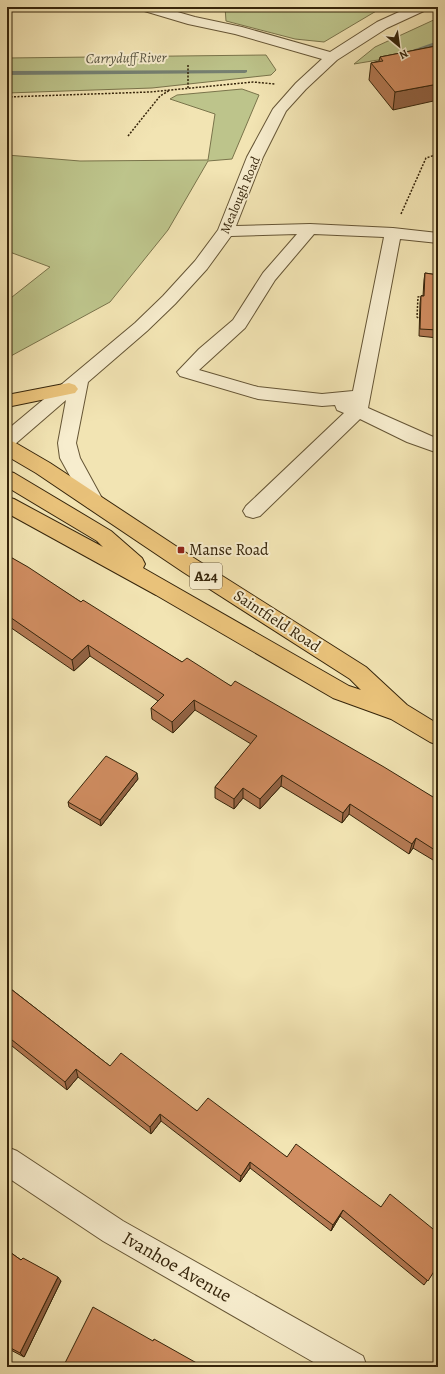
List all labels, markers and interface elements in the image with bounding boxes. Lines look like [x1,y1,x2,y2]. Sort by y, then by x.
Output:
north arrow [379,26,419,66]
text: N [396,46,411,63]
water label: Carryduff River [86,48,168,68]
street label: Mealough Road [216,154,264,236]
place label: Manse Road [189,539,269,561]
marker: Manse Road [176,545,186,555]
road number: A24 [190,563,222,589]
street label: Saintfield Road [229,585,325,658]
street label: Ivanhoe Avenue [118,1225,236,1309]

